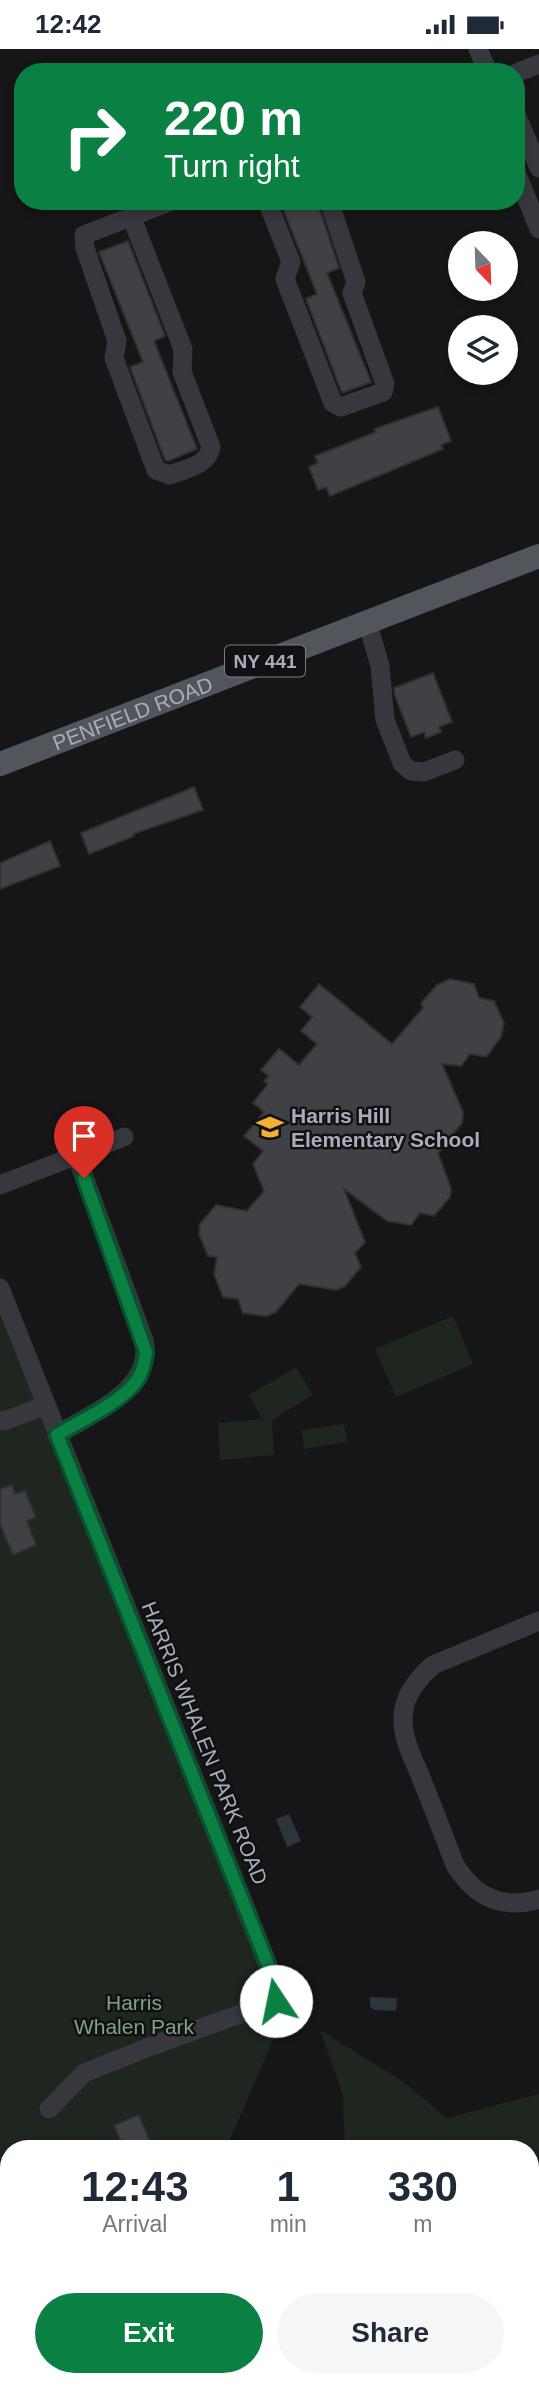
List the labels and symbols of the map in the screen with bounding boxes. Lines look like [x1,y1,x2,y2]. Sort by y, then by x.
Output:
north arrow [448,231,518,301]
road number: NY 441 [225,645,305,677]
street label: PENFIELD ROAD [49,672,216,754]
place label: Harris Hill Elementary School [291,1104,480,1151]
pin [54,1106,114,1178]
school or university icon: Harris Hill Elementary School [255,1112,285,1142]
street label: HARRIS WHALEN PARK ROAD [138,1598,272,1888]
position arrow [239,1964,313,2038]
park label: Harris Whalen Park [74,1991,195,2038]

